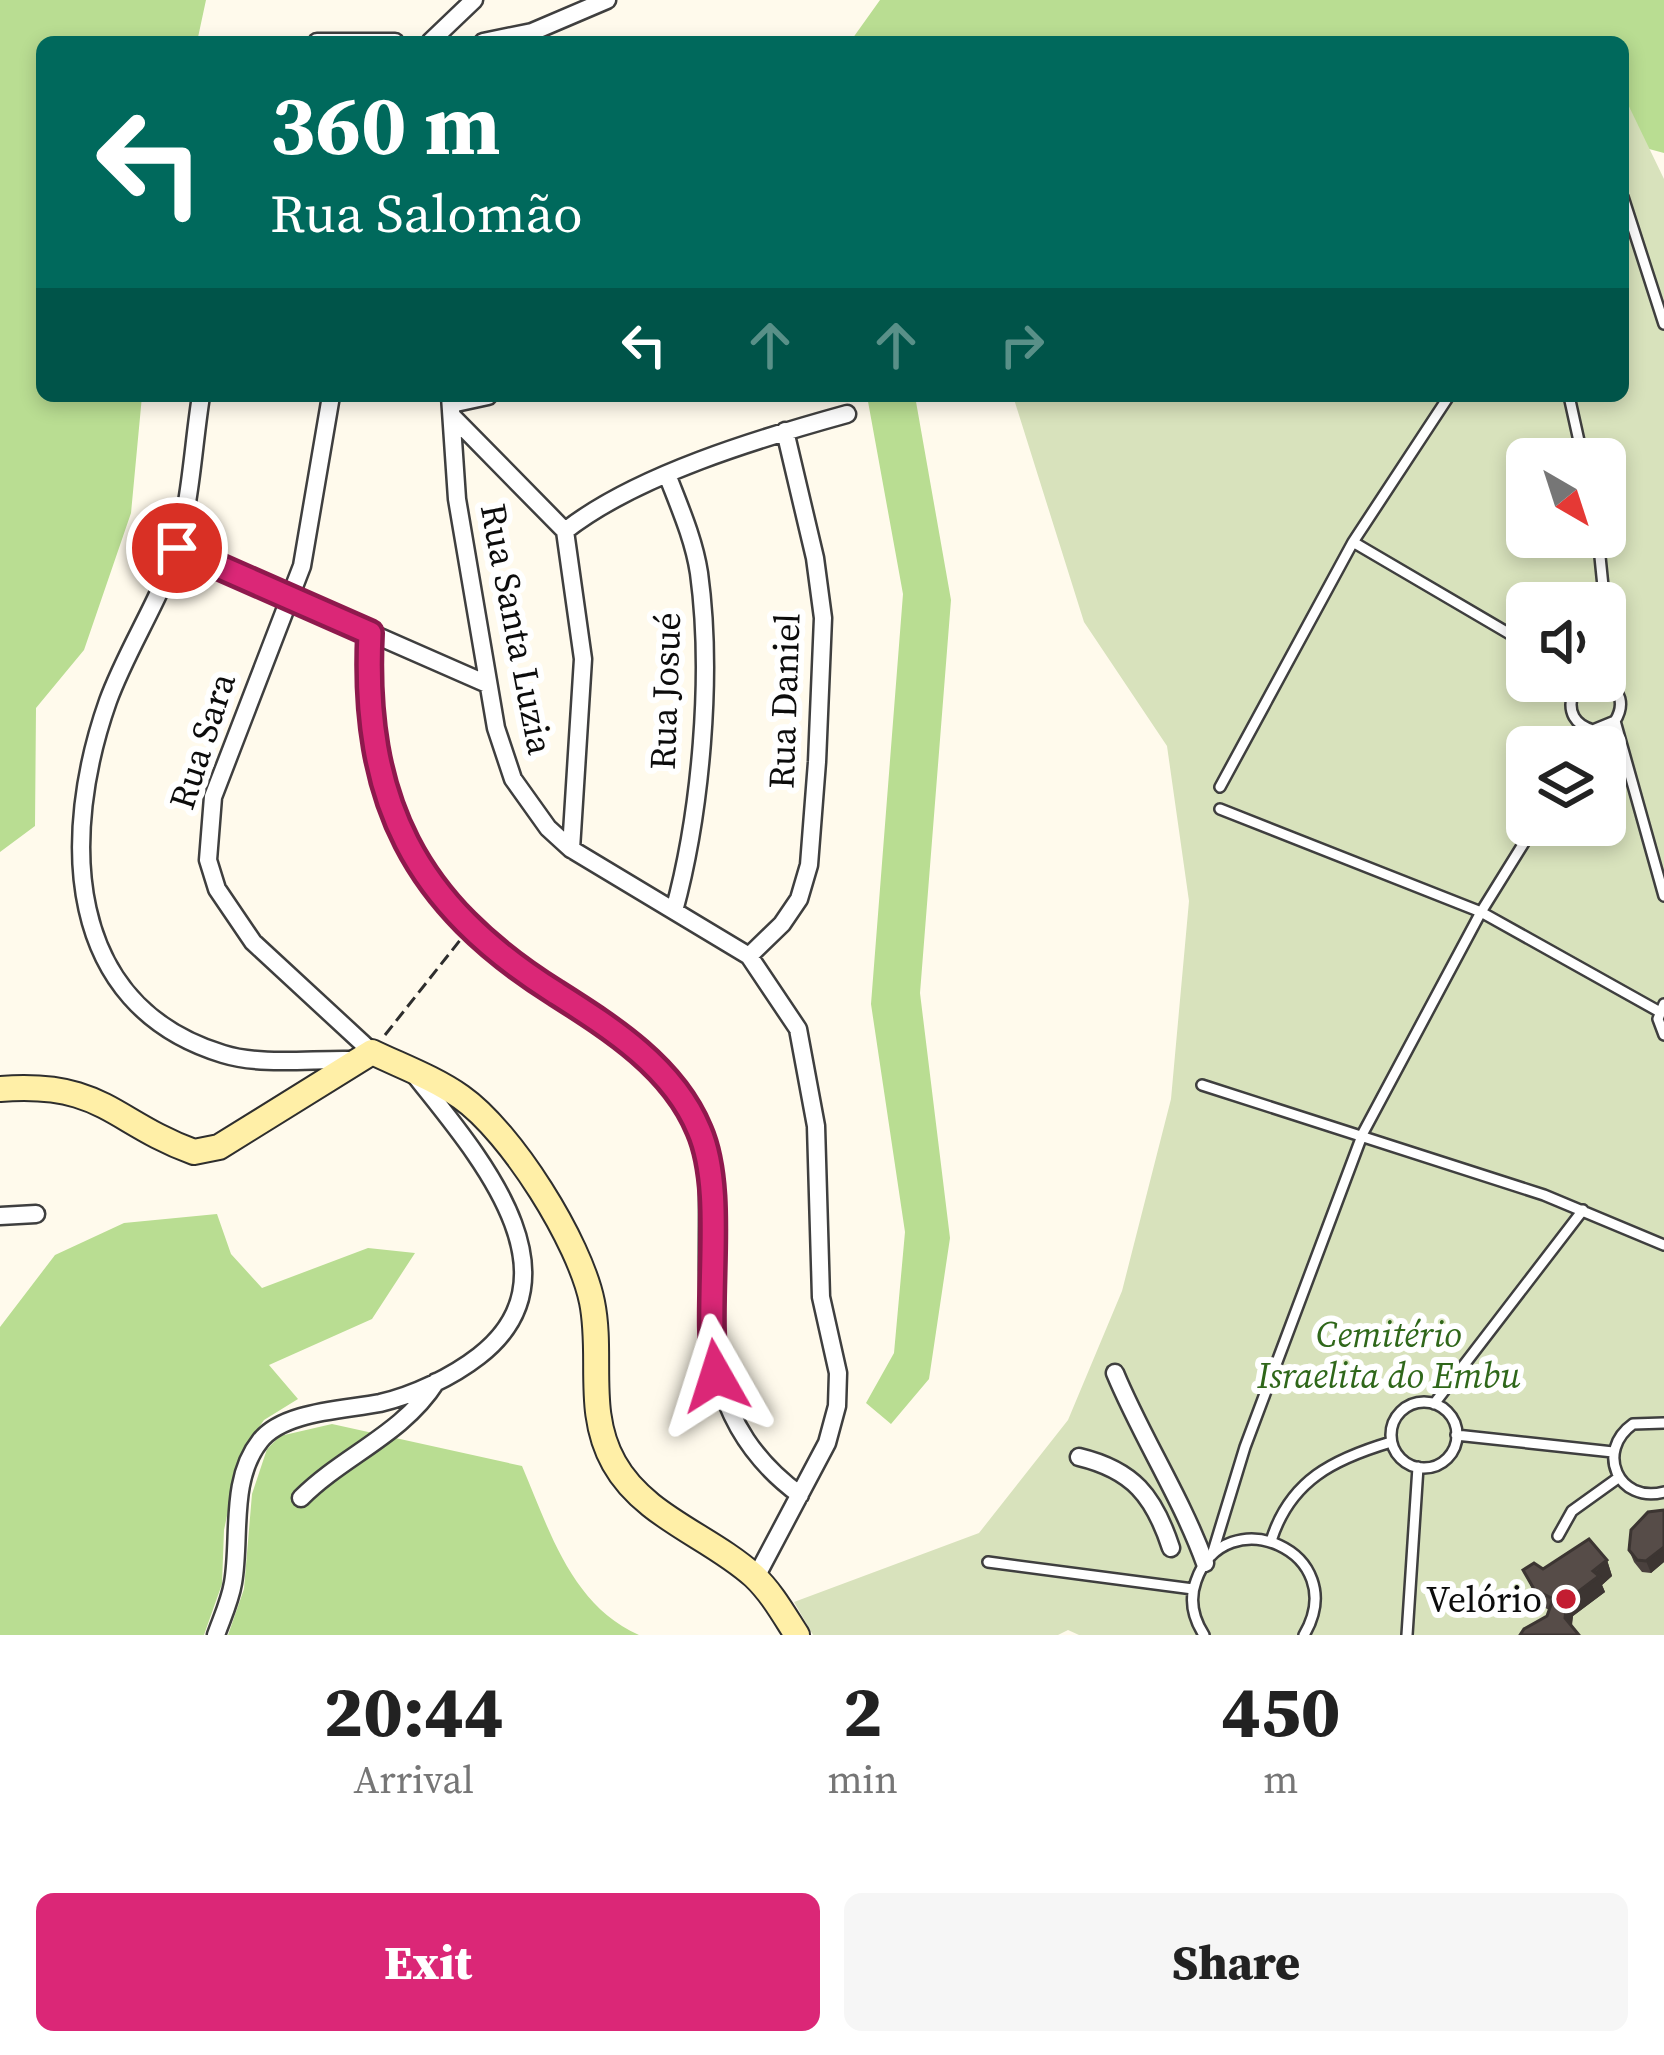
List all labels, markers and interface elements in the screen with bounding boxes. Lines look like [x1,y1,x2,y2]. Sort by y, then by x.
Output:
text: 360 m [270,67,501,182]
icon: left [72,84,228,240]
text: Rua Salomão [270,176,583,250]
icon: left [611,312,677,378]
icon: ahead [737,312,803,378]
icon: ahead [863,312,929,378]
icon: right [989,312,1055,378]
north arrow [1506,438,1626,558]
map controls [1506,438,1626,846]
pin [126,497,228,599]
street label: Rua Santa Luzia [469,499,565,759]
icon: arrive [144,515,210,581]
button: sound [1506,582,1626,702]
street label: Rua Josué [638,611,692,771]
street label: Rua Daniel [756,612,812,790]
street label: Rua Sara [157,666,247,815]
button: layers [1506,726,1626,846]
park label: Cemitério Israelita do Embu [1256,1310,1521,1400]
position arrow [653,1313,779,1439]
place label: Velório [1426,1575,1542,1624]
marker: Velório [1553,1586,1579,1612]
text: 20:44 [324,1661,504,1760]
text: 2 [843,1661,882,1760]
text: 450 [1221,1661,1340,1760]
text: Arrival [353,1753,474,1806]
text: min [827,1753,898,1806]
text: m [1263,1753,1298,1806]
button: Exit [36,1893,820,2031]
button: Share [844,1893,1628,2031]

